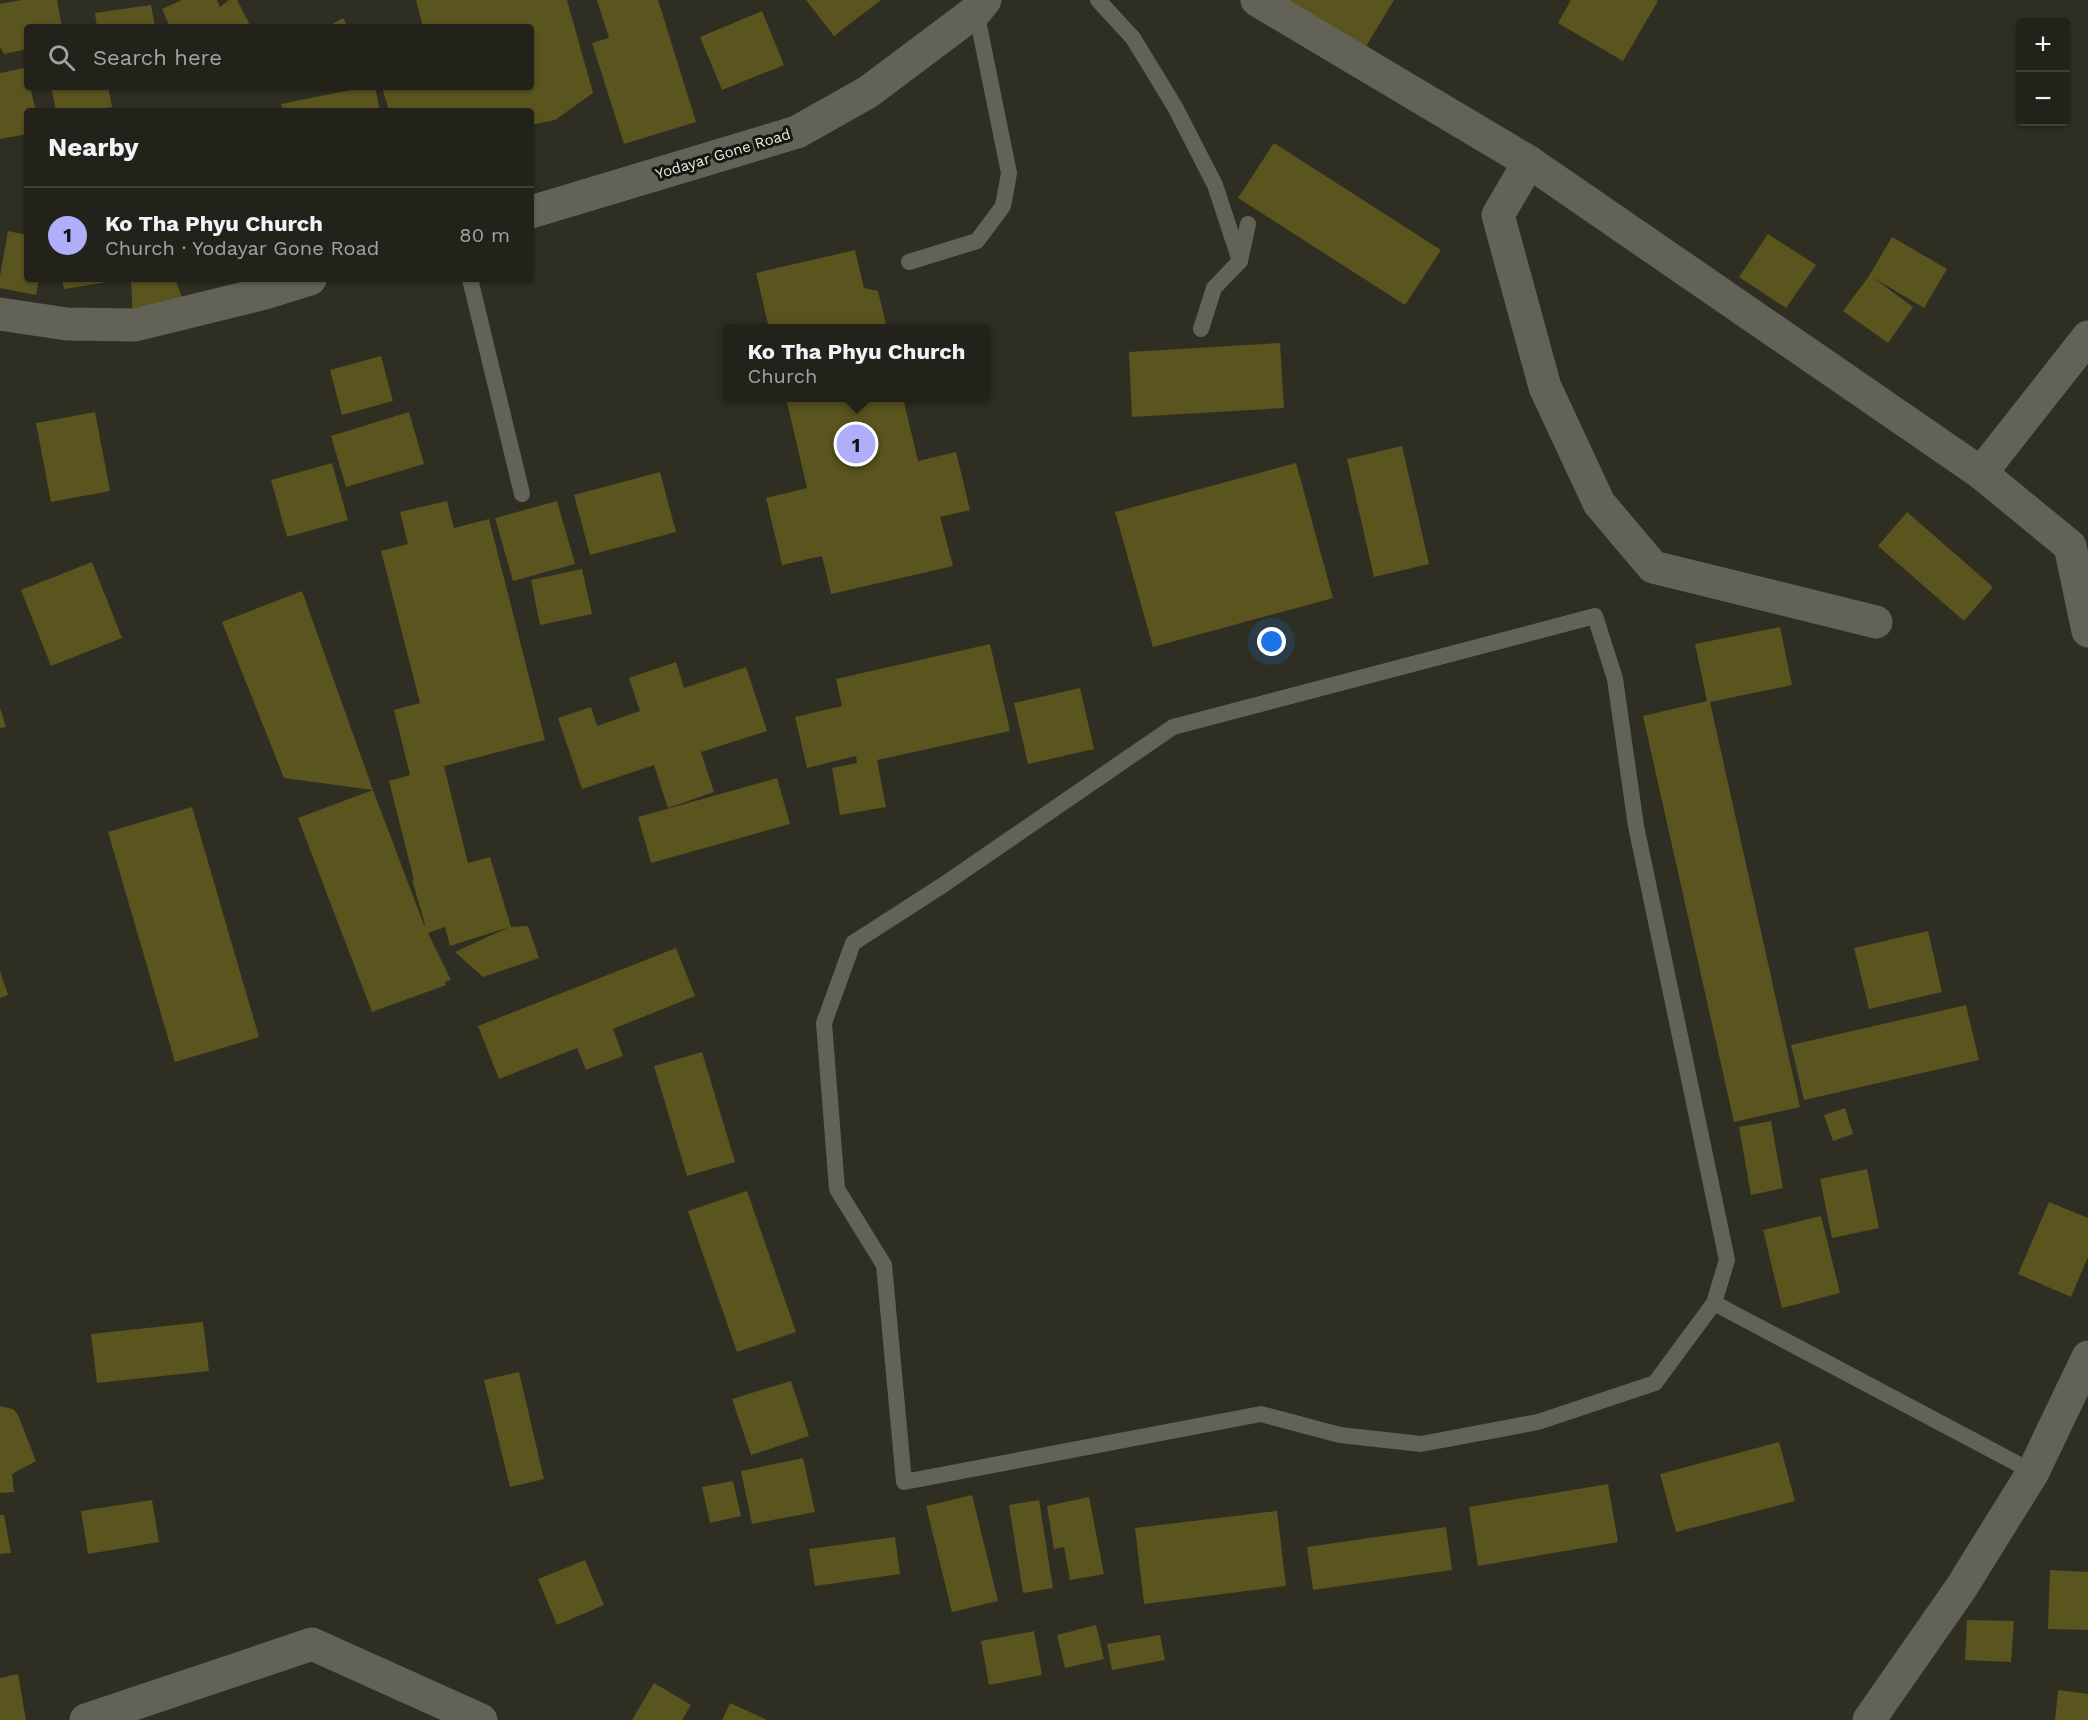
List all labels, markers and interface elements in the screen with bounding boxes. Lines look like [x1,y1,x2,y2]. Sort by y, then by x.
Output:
map controls [2016,18,2070,126]
button: + [2016,18,2070,72]
search box [24,24,534,90]
icon: search [45,41,78,74]
text: Search here [93,45,222,70]
button: − [2016,72,2070,126]
street label: Yodayar Gone Road [653,125,793,183]
text: Nearby [48,132,139,162]
text: Ko Tha Phyu Church [105,211,323,236]
text: 1 [63,223,72,247]
text: 80 m [459,223,510,247]
text: Church · Yodayar Gone Road [105,236,379,260]
popup [723,324,990,402]
text: Ko Tha Phyu Church [748,339,965,364]
text: Church [748,364,817,388]
pin: 1 [836,422,876,466]
your location [1257,627,1286,656]

